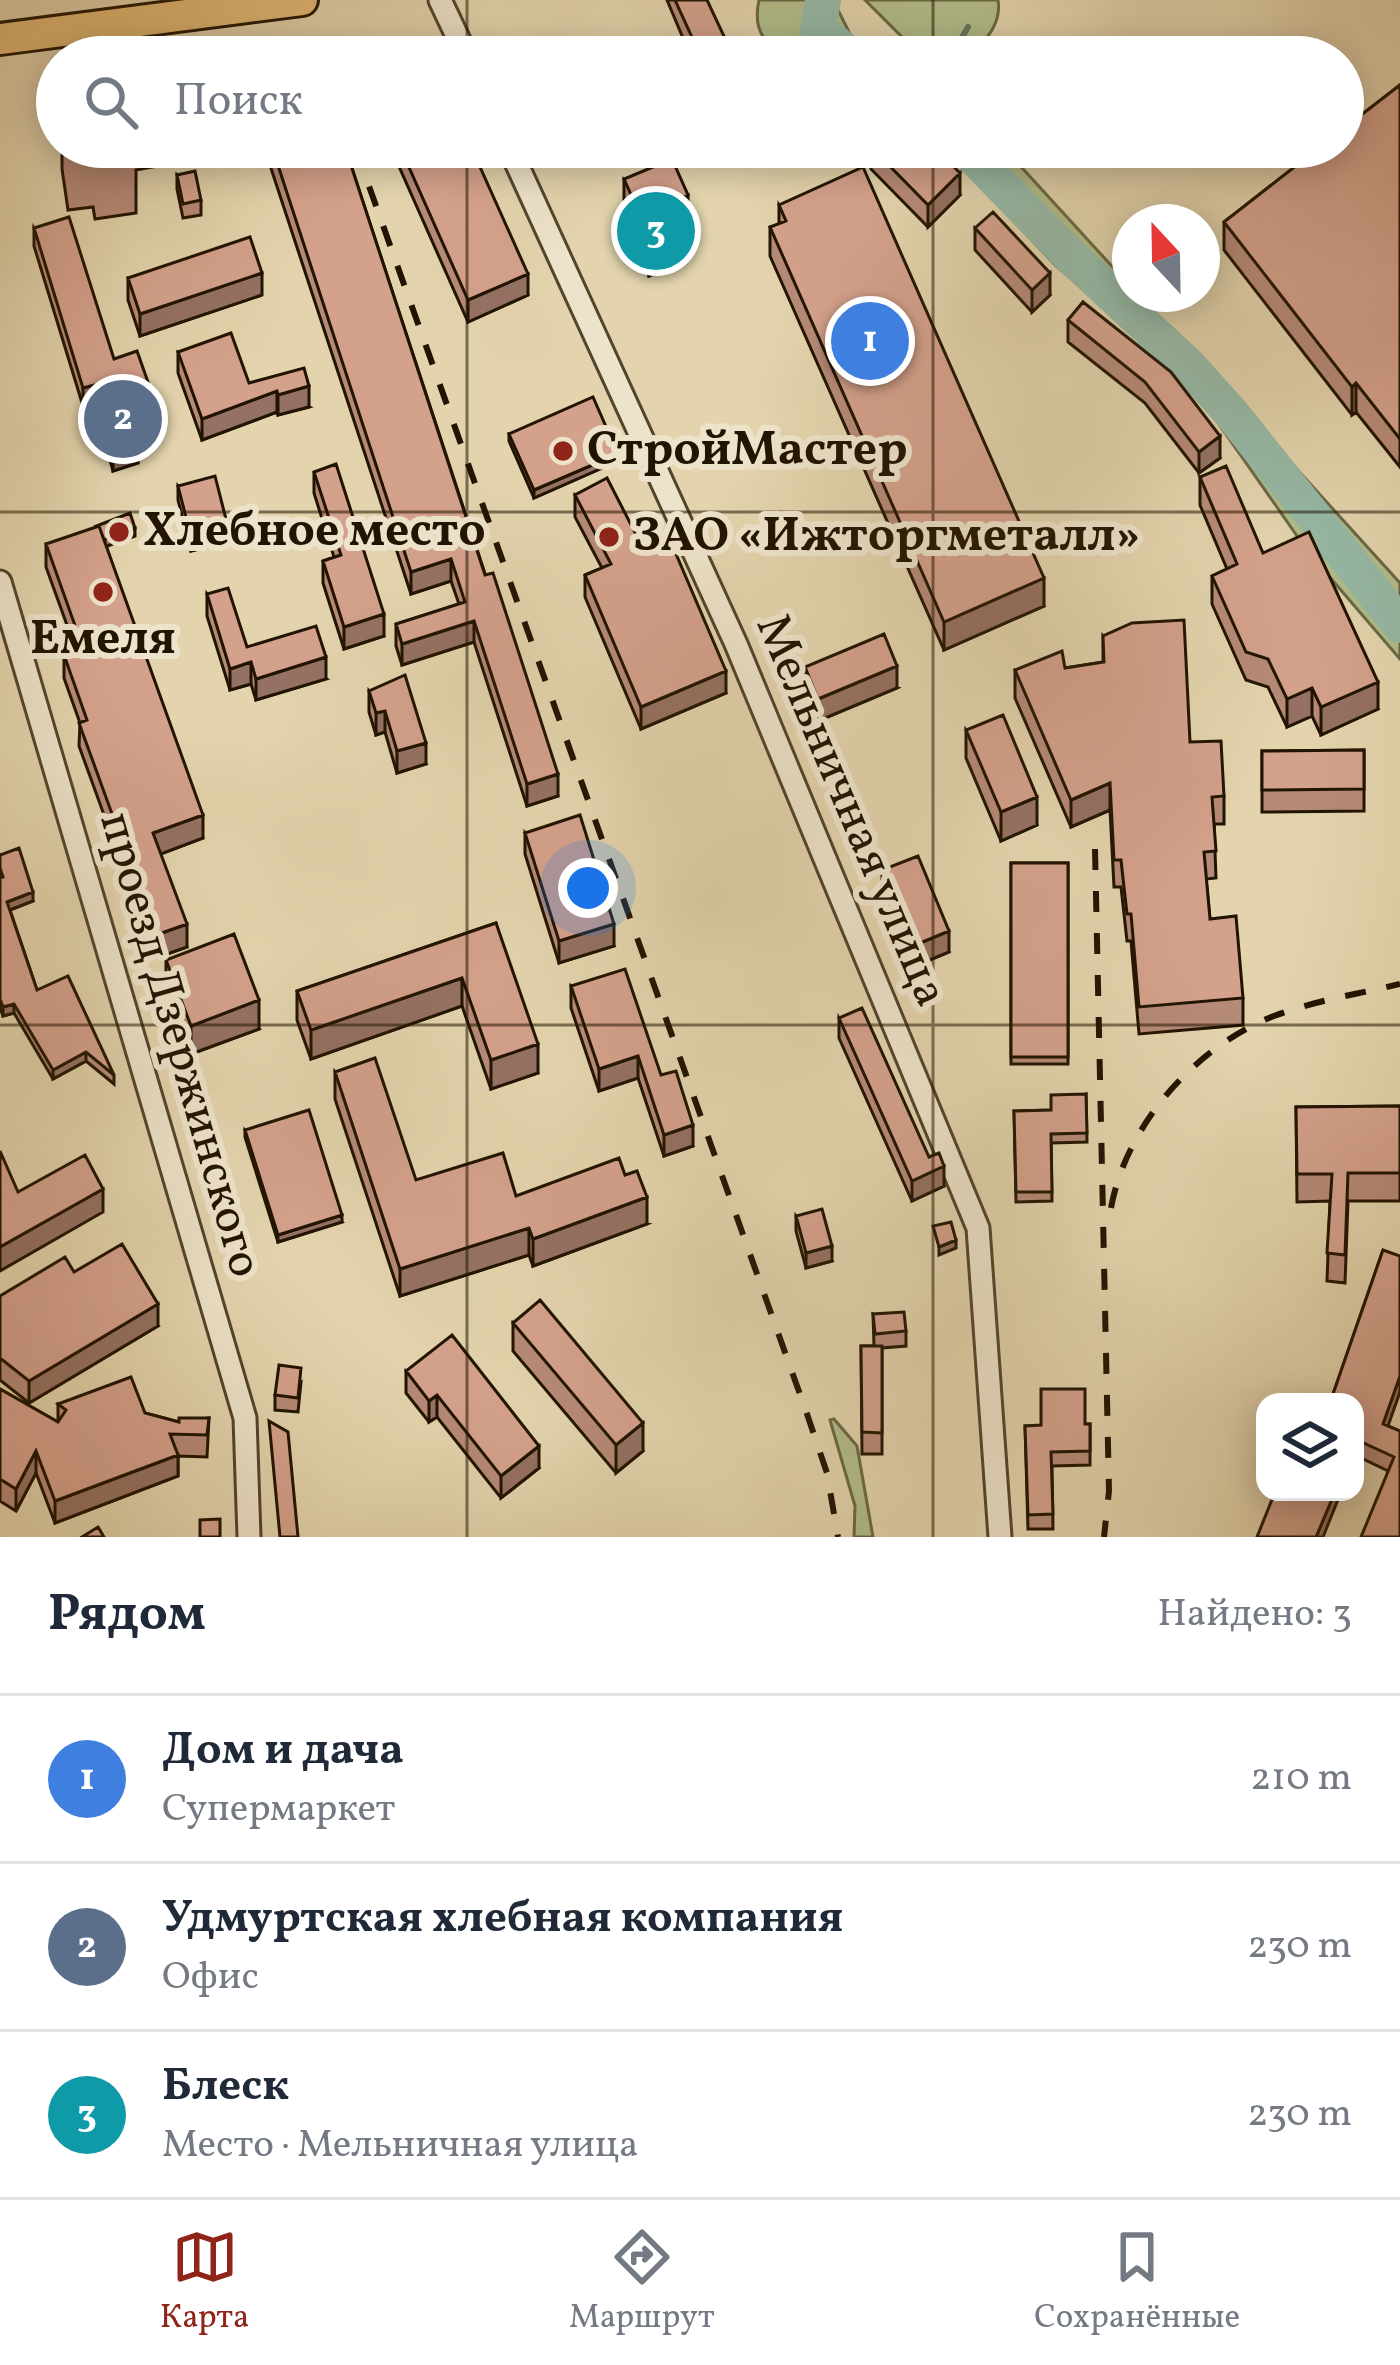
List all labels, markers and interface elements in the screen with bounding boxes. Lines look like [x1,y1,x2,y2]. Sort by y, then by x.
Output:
search box [36,36,1364,168]
icon: search [78,69,144,135]
text: Поиск [174,71,303,134]
pin: 3 [617,186,695,276]
north arrow [1112,204,1220,312]
pin: 1 [831,296,909,386]
pin: 2 [84,374,162,464]
place label: СтройМастер [587,418,908,485]
marker: СтройМастер [550,438,576,464]
place label: Хлебное место [143,499,486,566]
place label: ЗАО «Ижторгметалл» [633,504,1140,571]
marker: Хлебное место [106,519,132,545]
marker: ЗАО «Ижторгметалл» [596,524,622,550]
marker: Емеля [90,579,116,605]
street label: Мельничная улица [737,605,963,1017]
place label: Емеля [30,607,176,674]
street label: проезд Дзержинского [81,805,277,1285]
your location [558,858,618,918]
map controls [1256,1393,1364,1501]
button: layers [1256,1393,1364,1501]
text: Рядом [48,1580,206,1651]
text: Найдено: 3 [1157,1588,1352,1642]
text: Дом и дача [162,1720,404,1783]
text: 1 [79,1752,95,1806]
text: 210 m [1250,1752,1352,1806]
text: Супермаркет [162,1783,395,1837]
text: Удмуртская хлебная компания [162,1888,843,1951]
text: 2 [77,1920,97,1974]
text: 230 m [1247,1920,1352,1974]
text: Офис [162,1951,259,2005]
text: Блеск [162,2056,289,2119]
text: 3 [77,2088,97,2142]
text: 230 m [1247,2088,1352,2142]
text: Место · Мельничная улица [162,2119,639,2173]
tab: Карта [160,2224,249,2342]
tab: Маршрут [569,2224,715,2342]
tab: Сохранённые [1034,2224,1240,2342]

